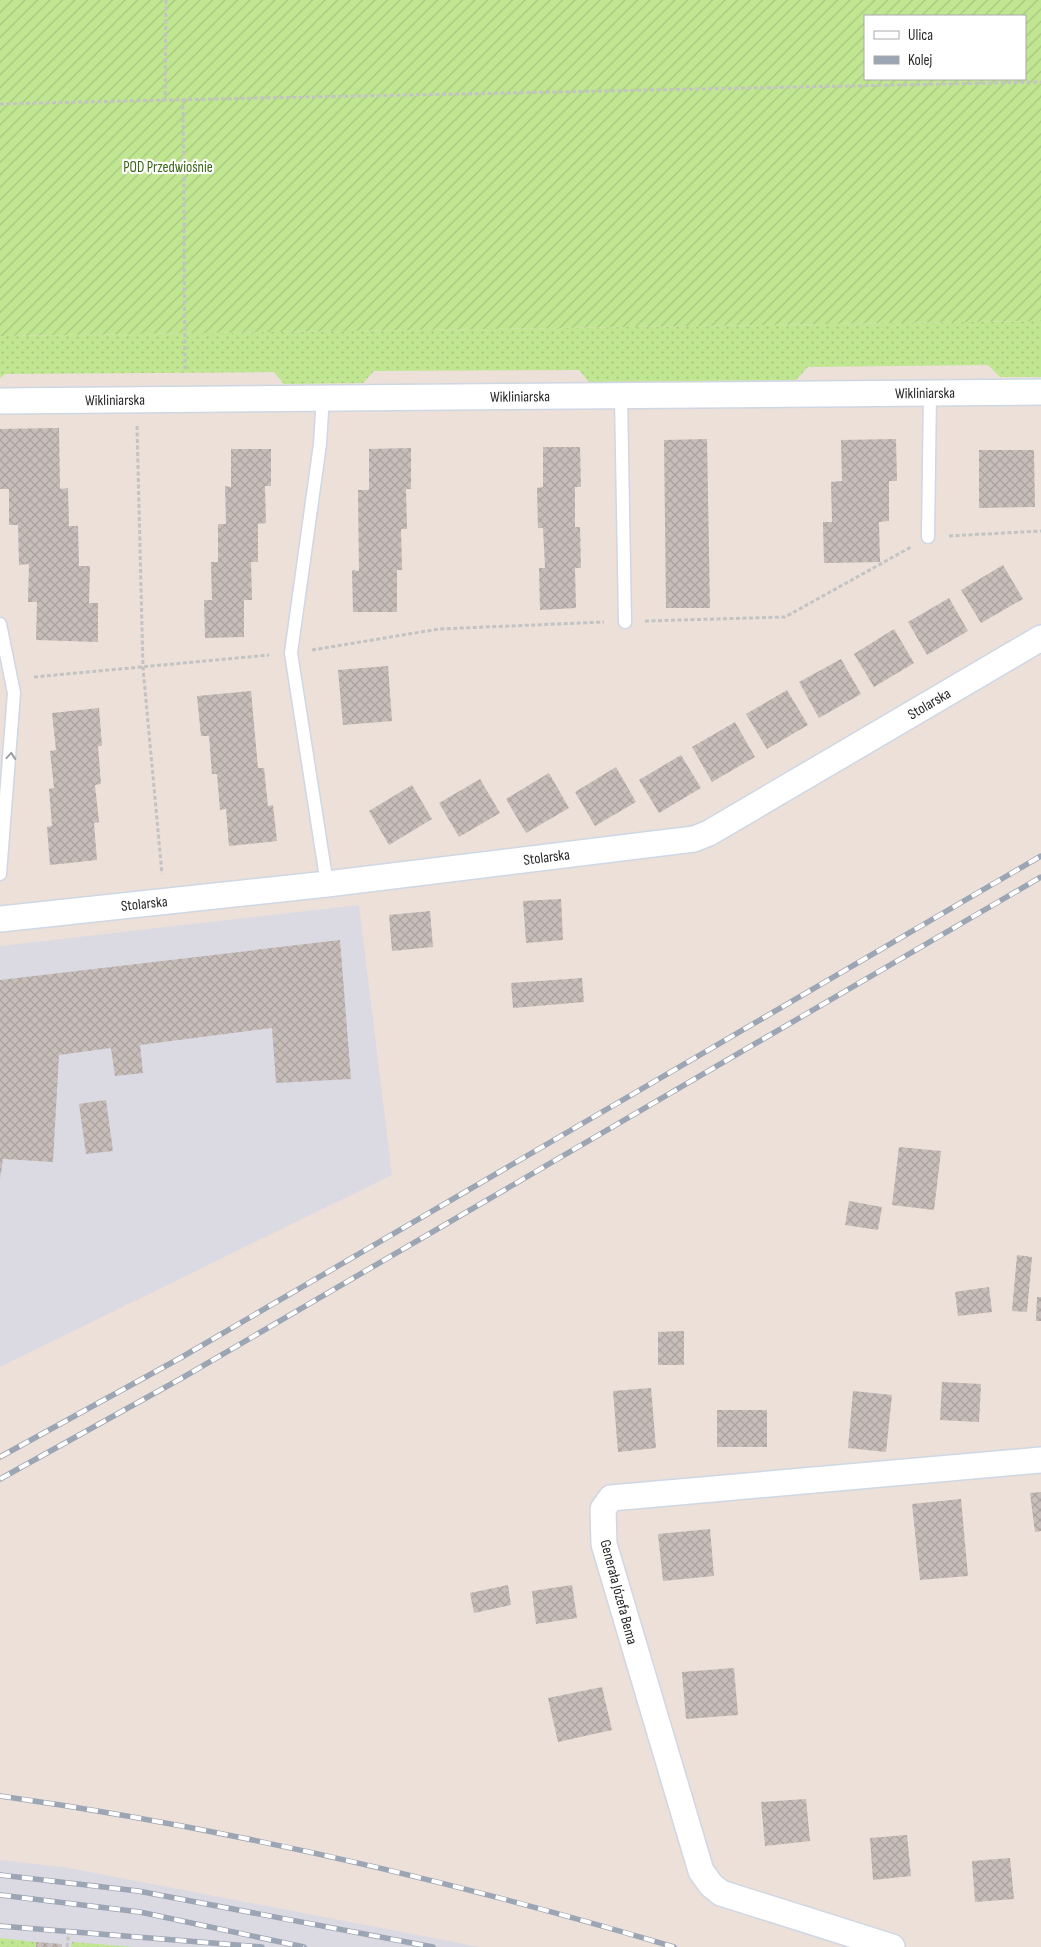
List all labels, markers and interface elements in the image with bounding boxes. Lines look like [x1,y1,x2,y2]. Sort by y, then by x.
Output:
legend [864,15,1026,80]
text: Ulica [908,26,933,45]
text: Kolej [908,51,933,70]
park label: POD Przedwiośnie [123,158,213,177]
street label: Wikliniarska [895,384,955,403]
street label: Wikliniarska [490,387,550,407]
street label: Wikliniarska [85,391,145,410]
street label: Stolarska [904,684,954,724]
one-way arrow [5,752,16,760]
street label: Stolarska [522,845,571,870]
street label: Stolarska [120,892,169,916]
street label: Generała Józefa Bema [595,1538,642,1647]

